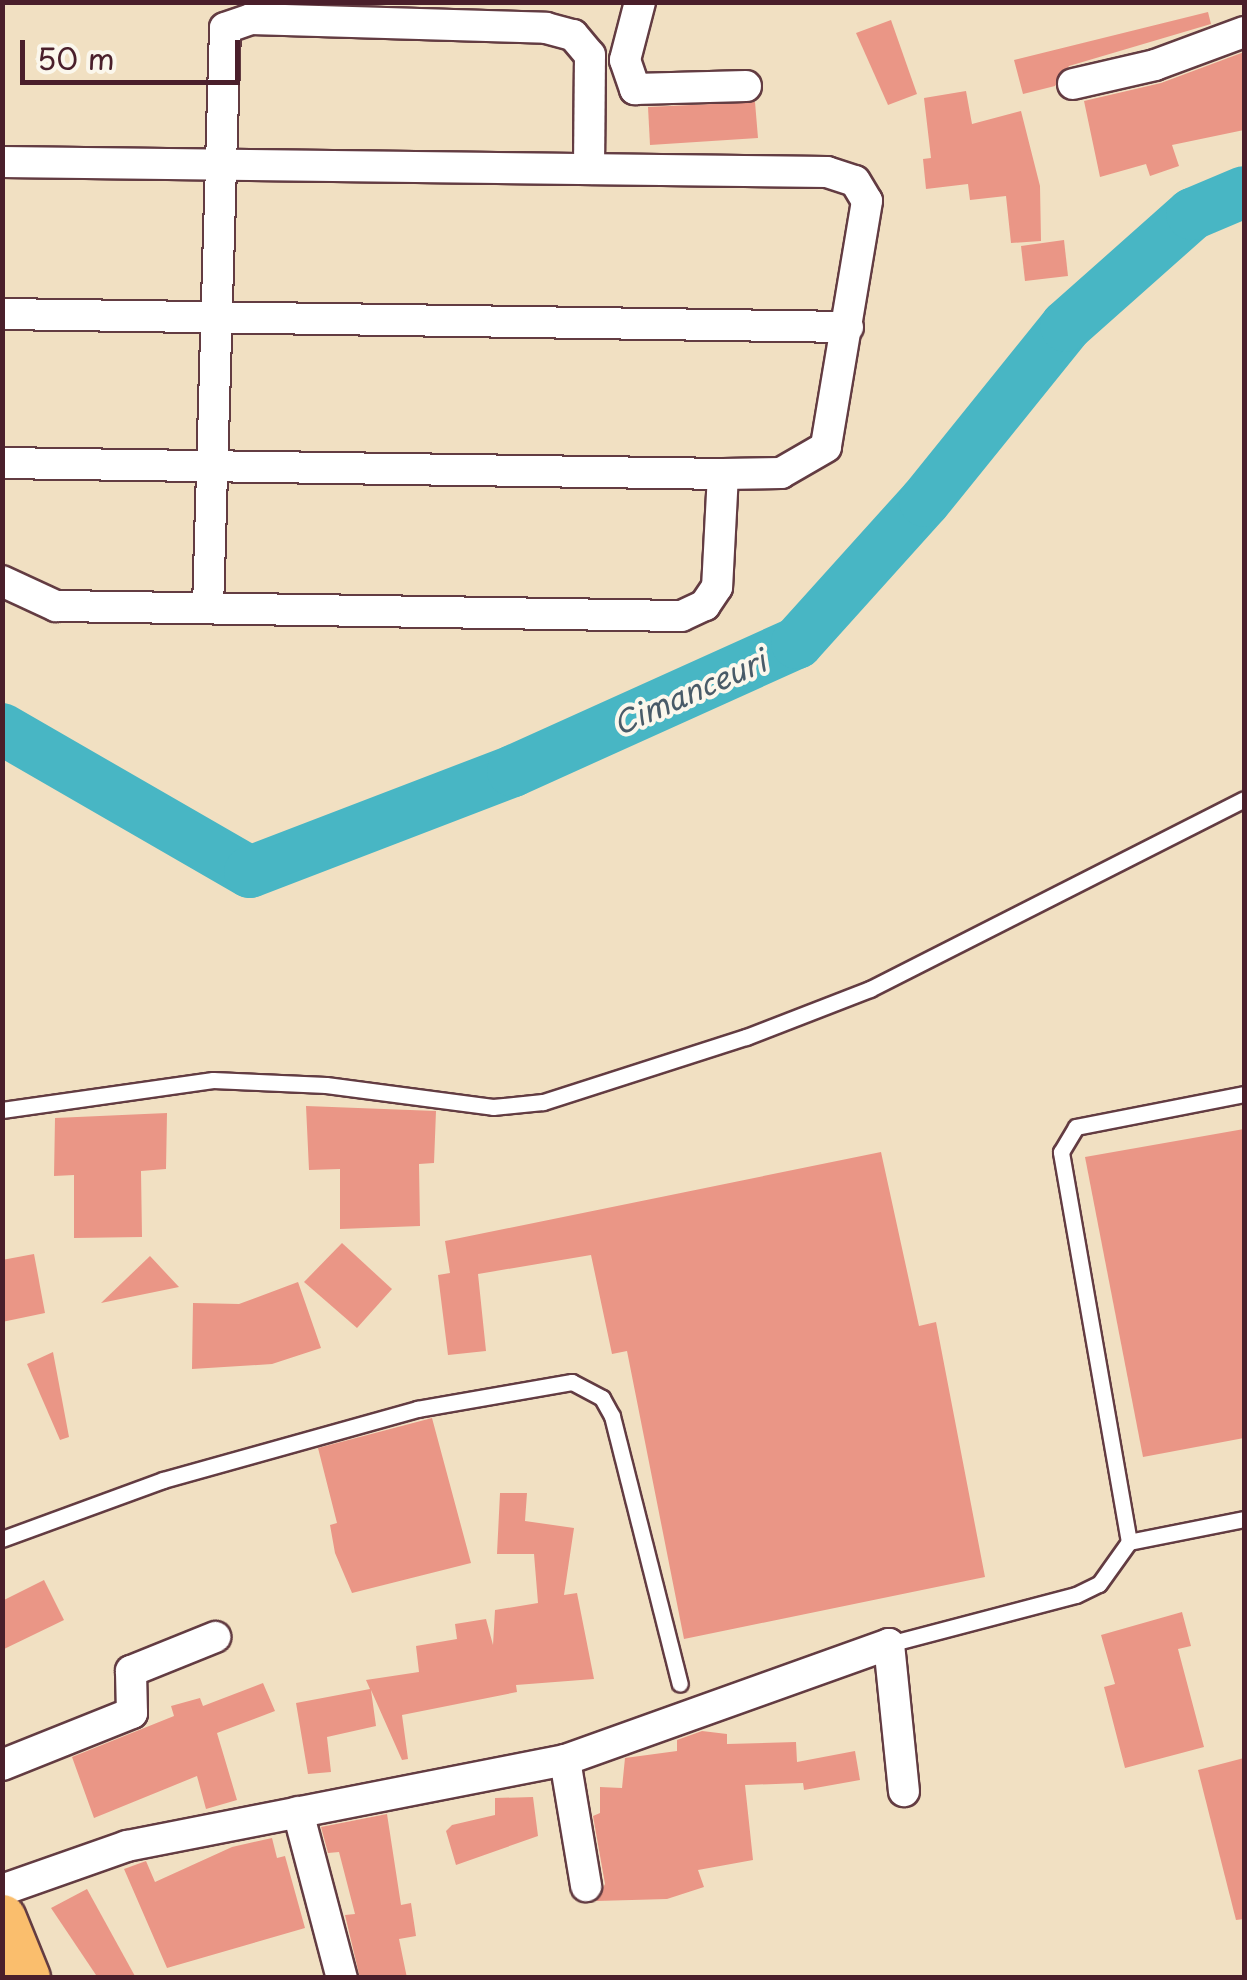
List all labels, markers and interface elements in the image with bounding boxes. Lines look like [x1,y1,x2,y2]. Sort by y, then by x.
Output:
scale bar [25,20,245,82]
text: 50 m [37,35,115,80]
water label: Cimanceuri [607,642,771,742]

